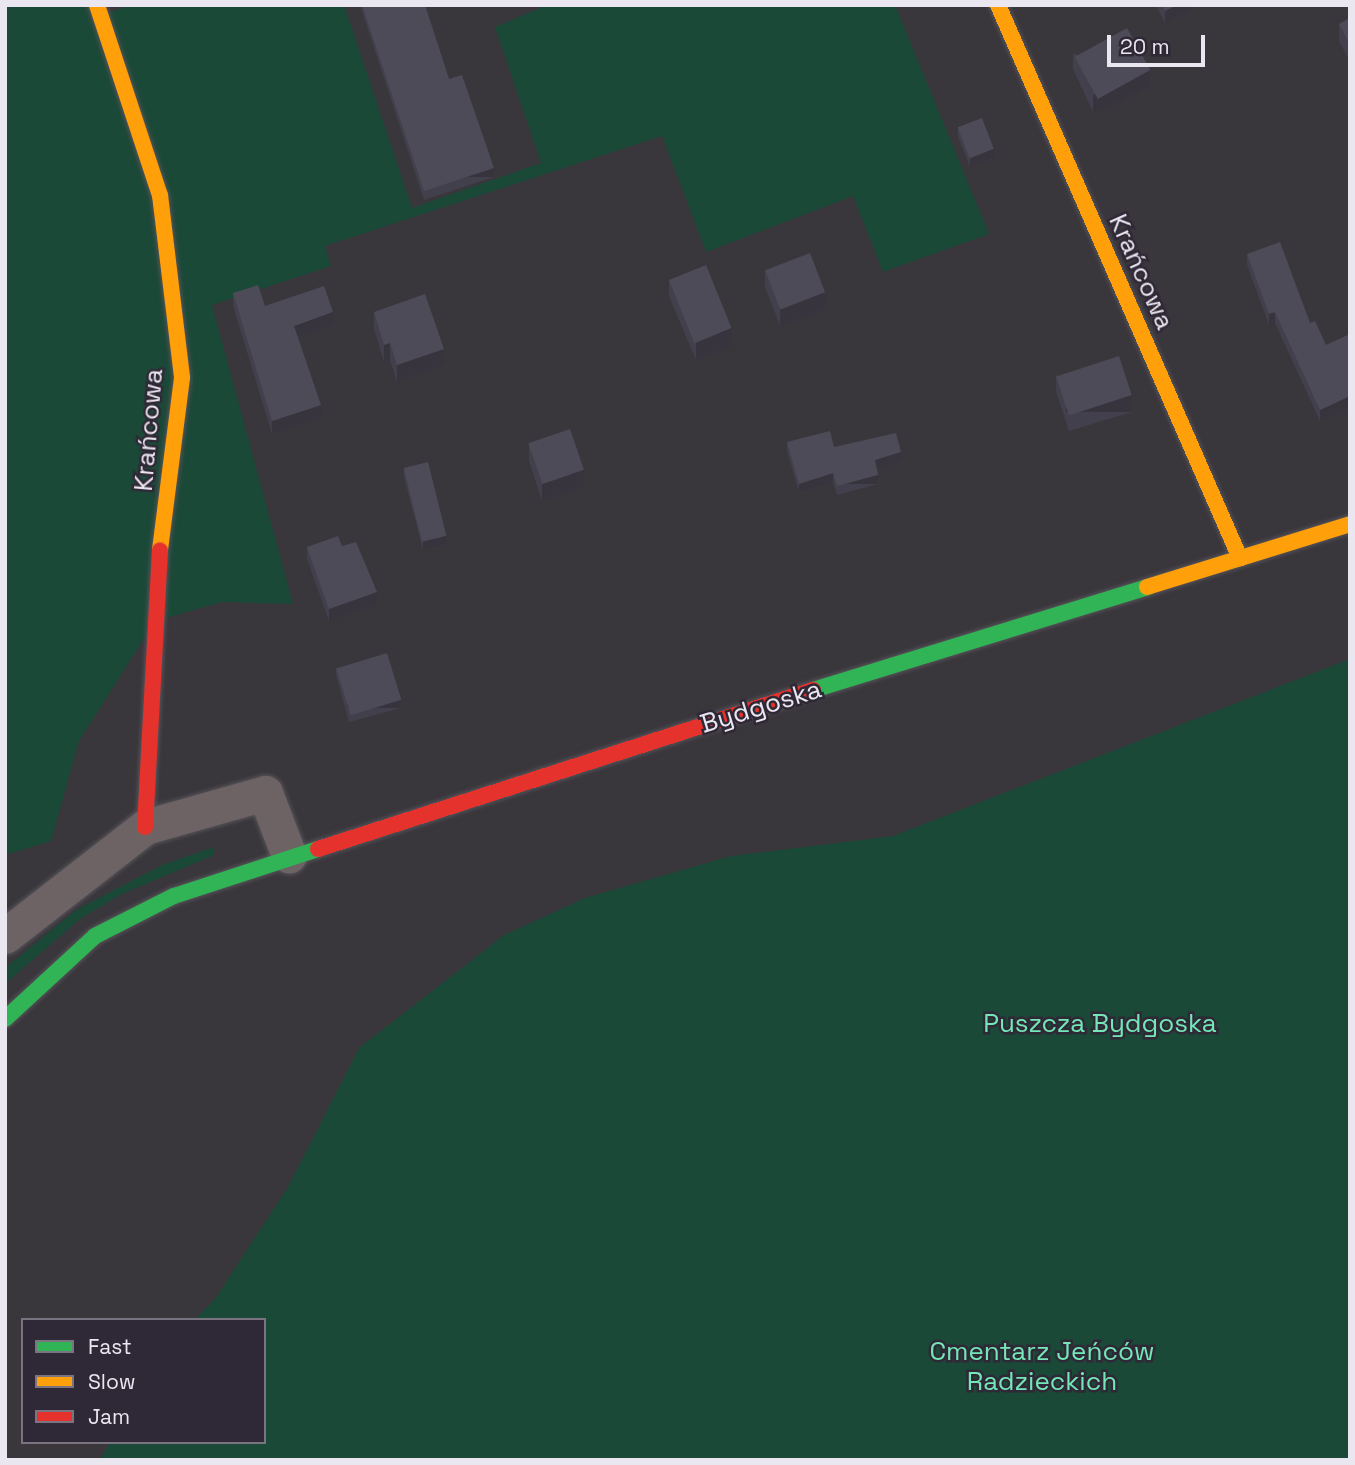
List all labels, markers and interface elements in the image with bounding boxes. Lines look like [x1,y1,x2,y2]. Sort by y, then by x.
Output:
scale bar [1110,21,1208,65]
text: 20 m [1120,33,1170,60]
street label: Krańcowa [1102,209,1180,335]
street label: Krańcowa [128,367,170,493]
street label: Bydgoska [697,674,825,740]
park label: Puszcza Bydgoska [983,1008,1217,1040]
legend [21,1318,266,1444]
text: Fast [88,1333,132,1360]
park label: Cmentarz Jeńców Radzieckich [929,1336,1155,1398]
text: Slow [88,1368,136,1395]
text: Jam [88,1403,130,1430]

